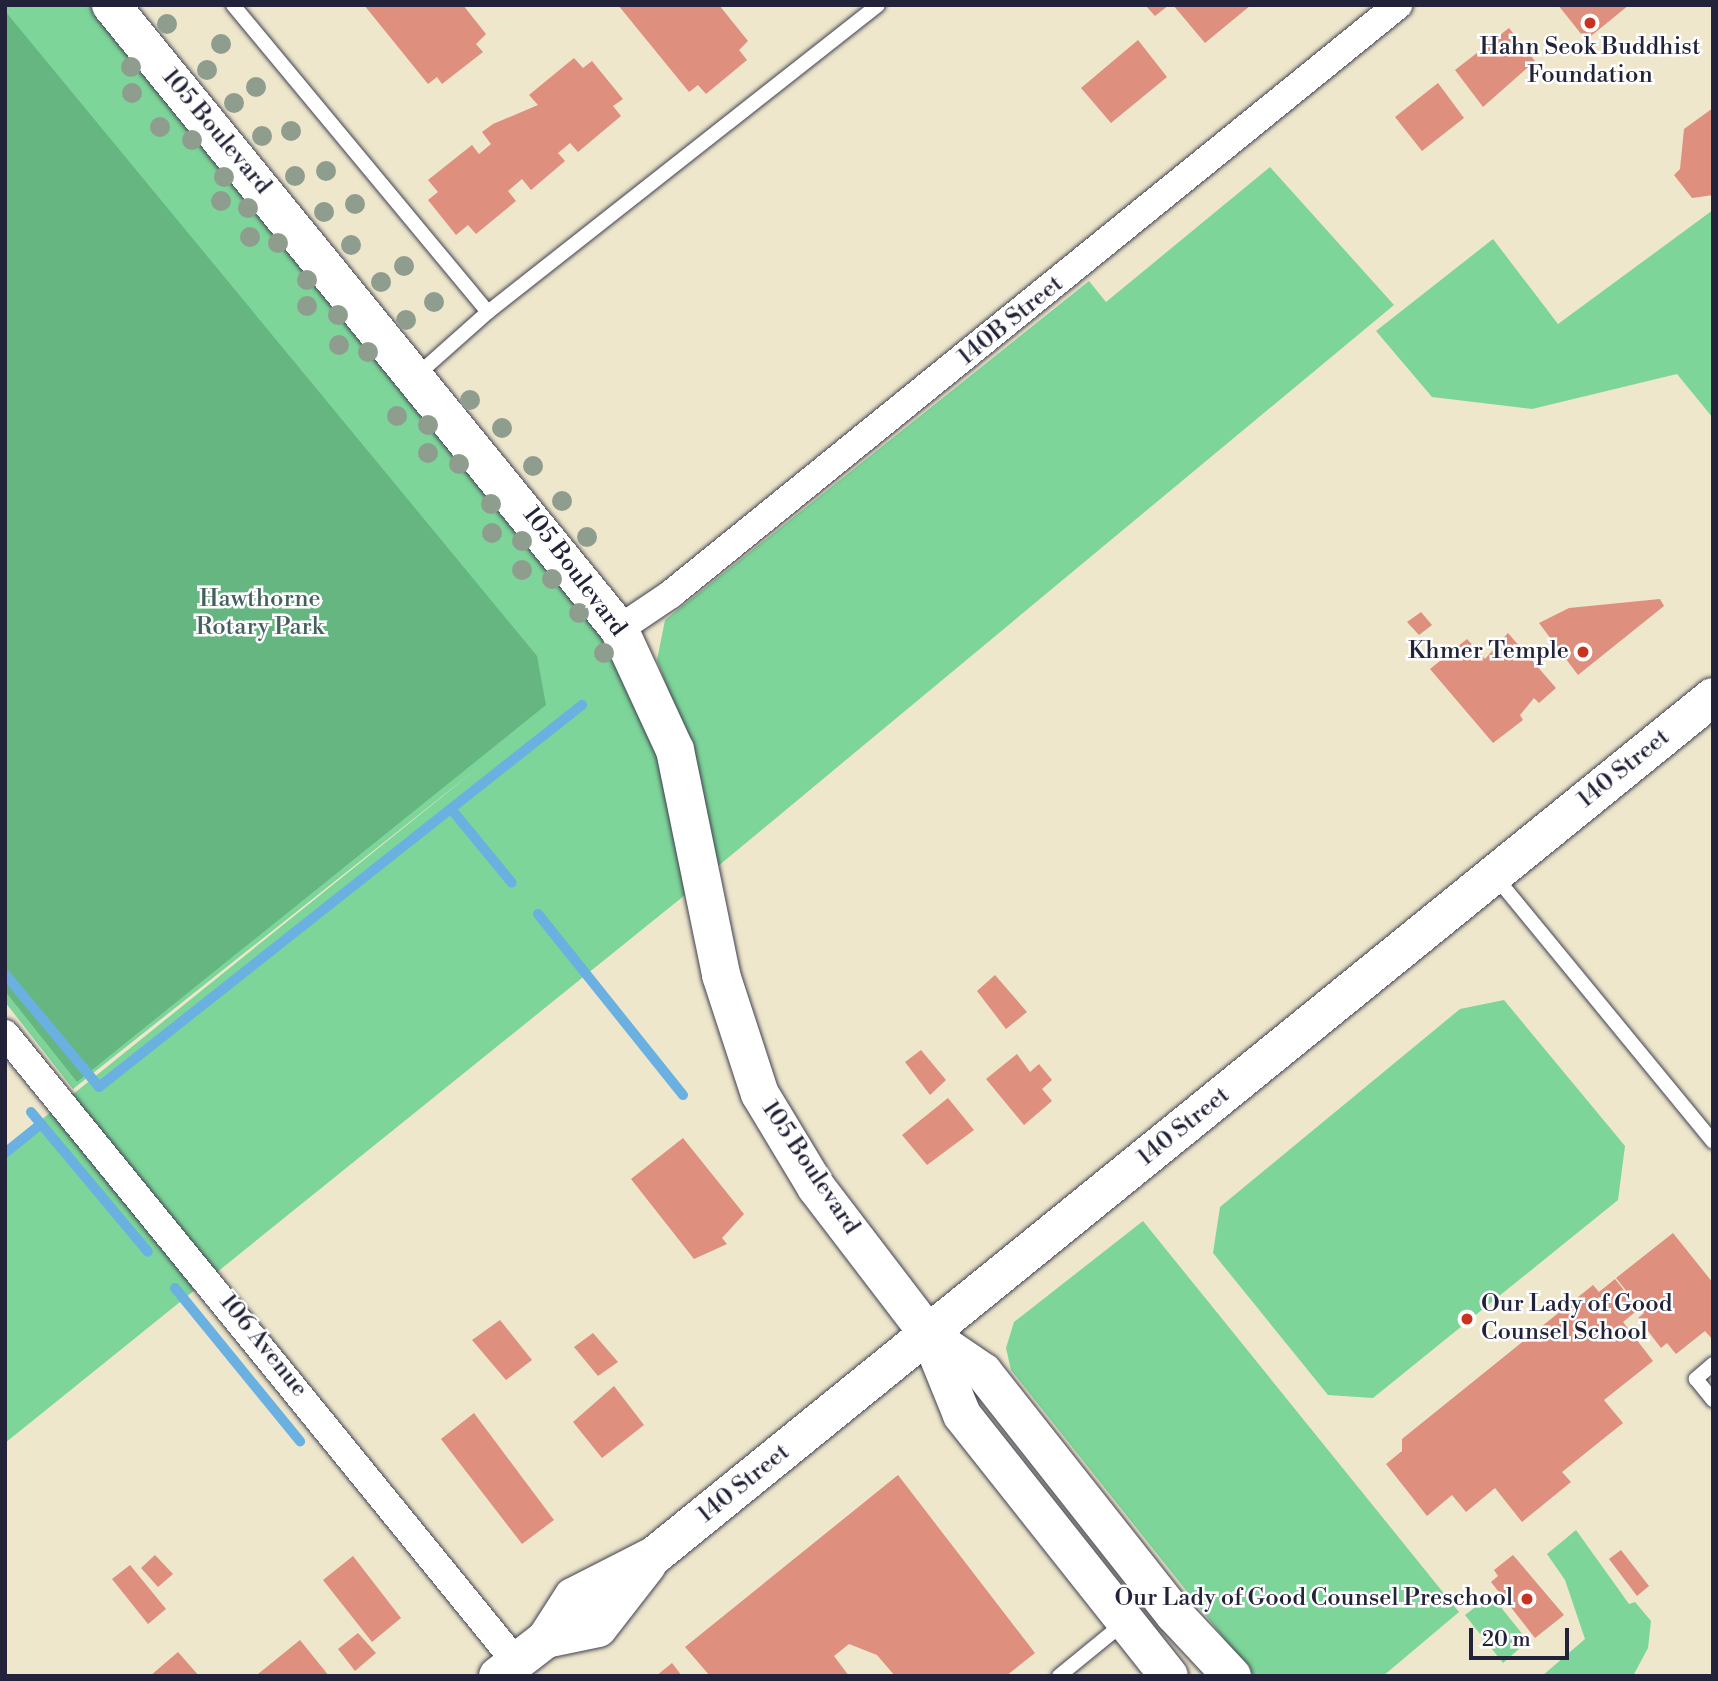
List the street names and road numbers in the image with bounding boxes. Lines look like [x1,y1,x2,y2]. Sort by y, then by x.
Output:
street label: 105 Boulevard [155,64,277,200]
street label: 140B Street [953,270,1069,372]
street label: 105 Boulevard [516,502,632,642]
street label: 140 Street [1572,723,1676,815]
street label: 140 Street [1132,1081,1236,1173]
street label: 105 Boulevard [755,1096,865,1240]
street label: 106 Avenue [213,1289,313,1403]
street label: 140 Street [692,1438,796,1530]

